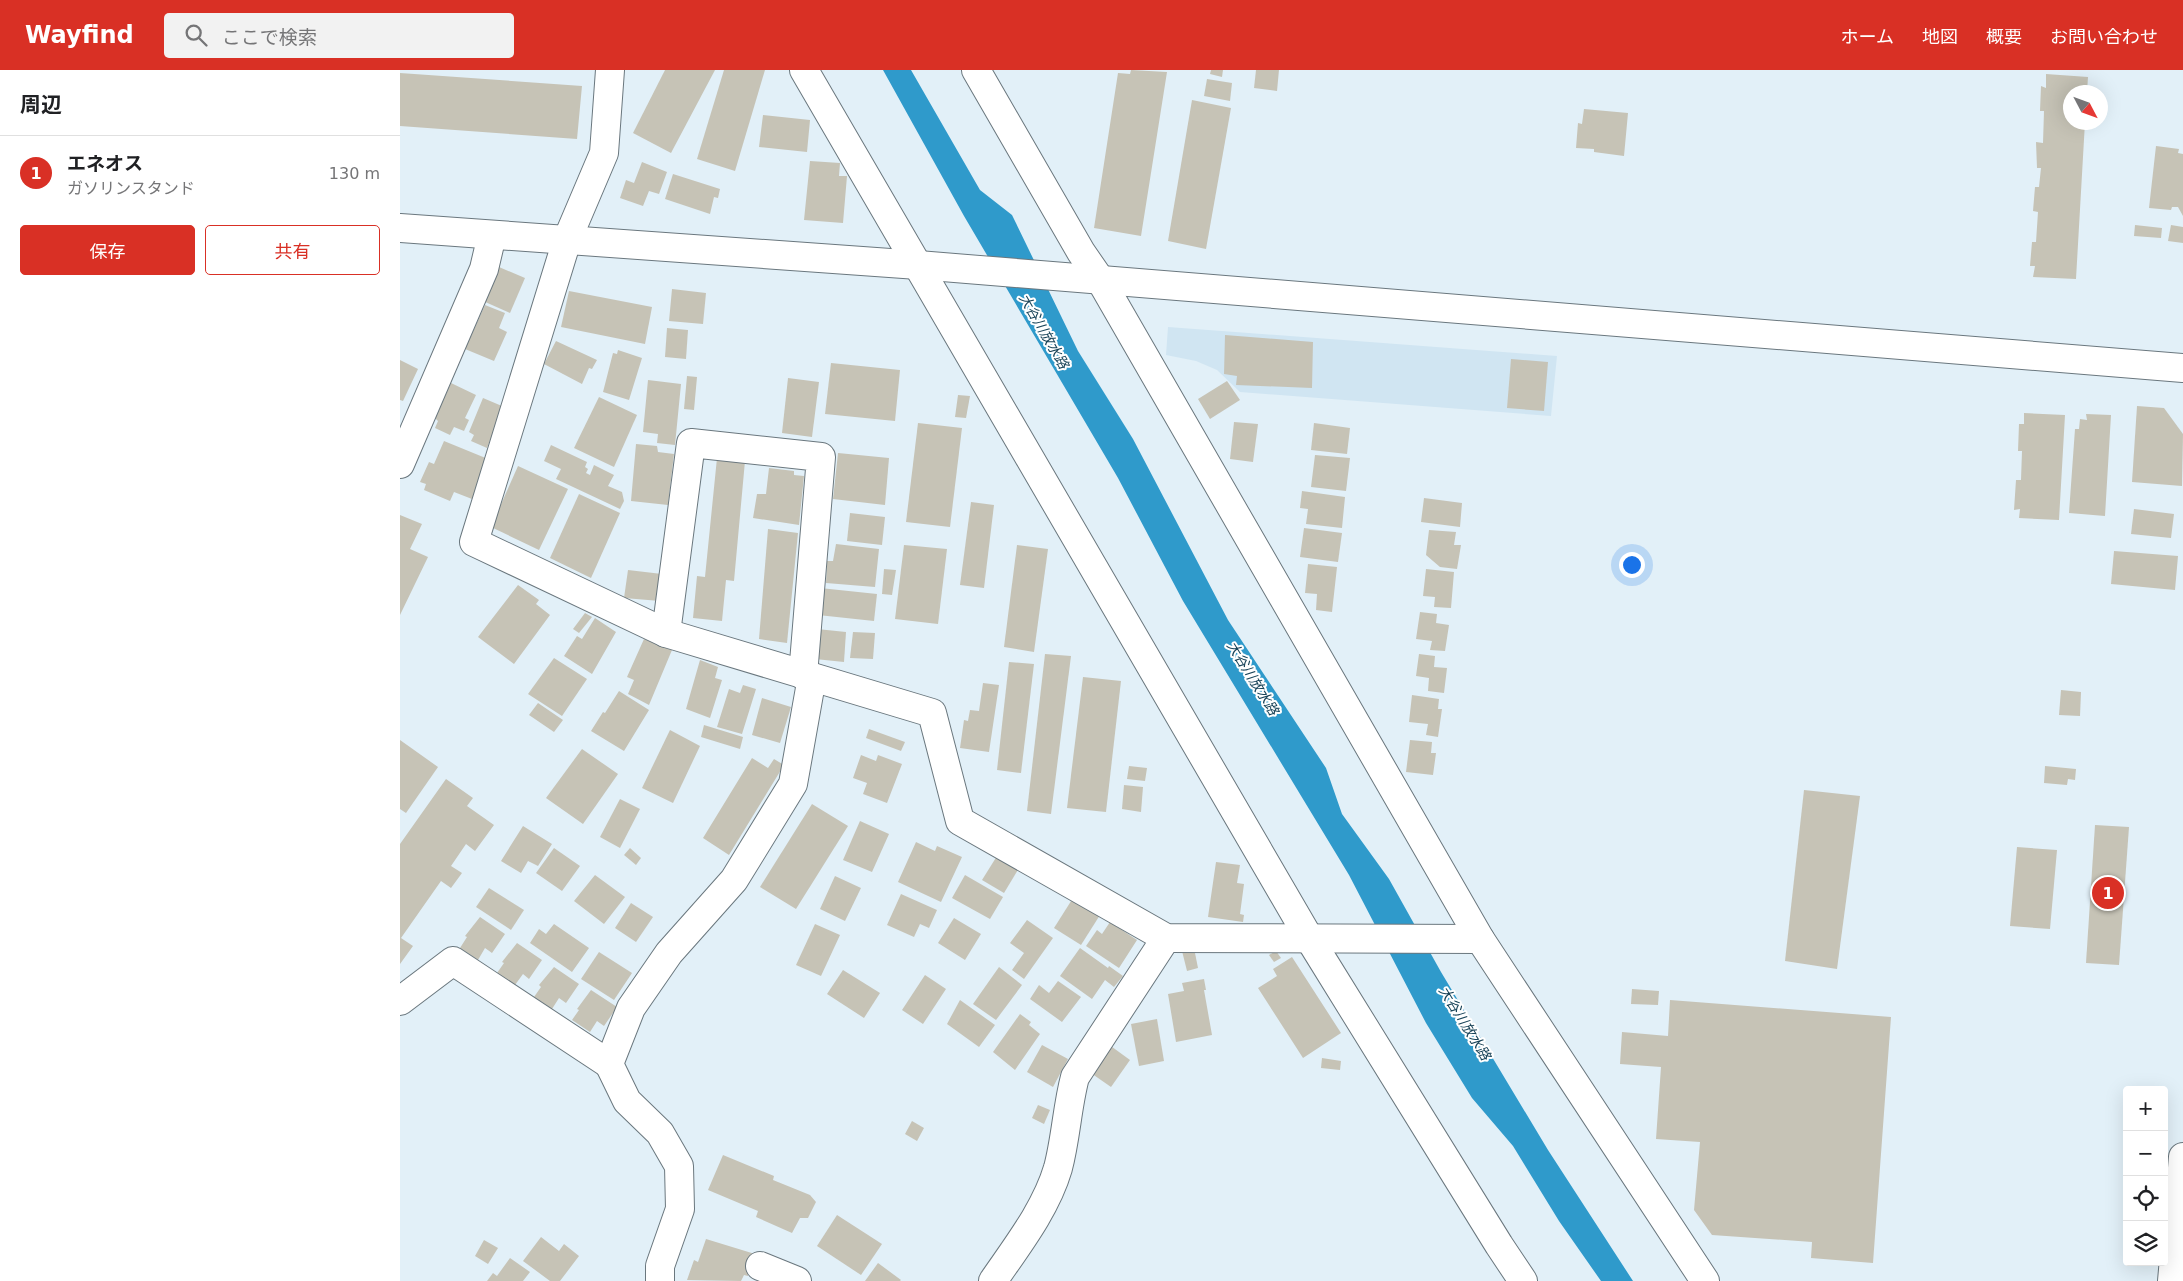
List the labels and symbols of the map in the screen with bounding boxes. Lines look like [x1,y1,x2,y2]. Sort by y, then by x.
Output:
north arrow [2063,85,2108,130]
water label: 大谷川放水路 [1016,291,1072,372]
your location [1619,552,1645,578]
water label: 大谷川放水路 [1224,638,1283,719]
pin: 1 [2092,874,2124,912]
water label: 大谷川放水路 [1436,983,1495,1064]

